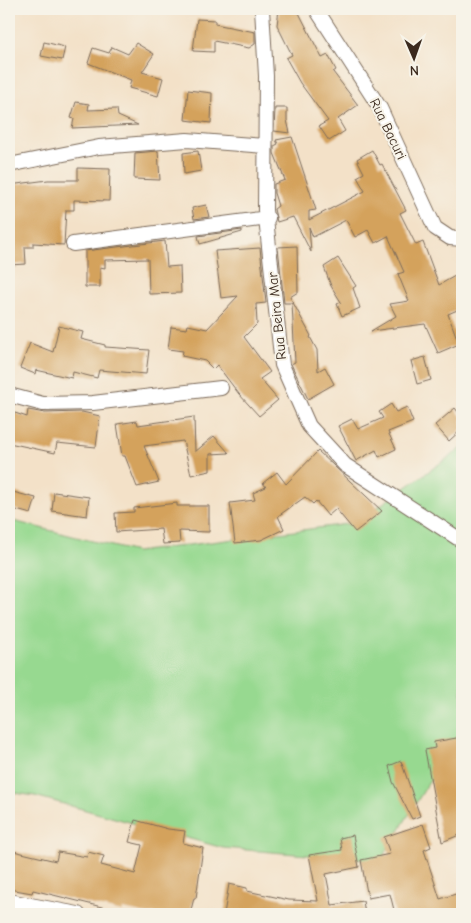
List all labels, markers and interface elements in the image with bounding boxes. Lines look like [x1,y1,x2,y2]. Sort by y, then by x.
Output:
north arrow [388,32,438,82]
text: N [410,62,419,79]
street label: Rua Bacuri [366,96,410,162]
street label: Rua Beira Mar [264,271,290,361]

